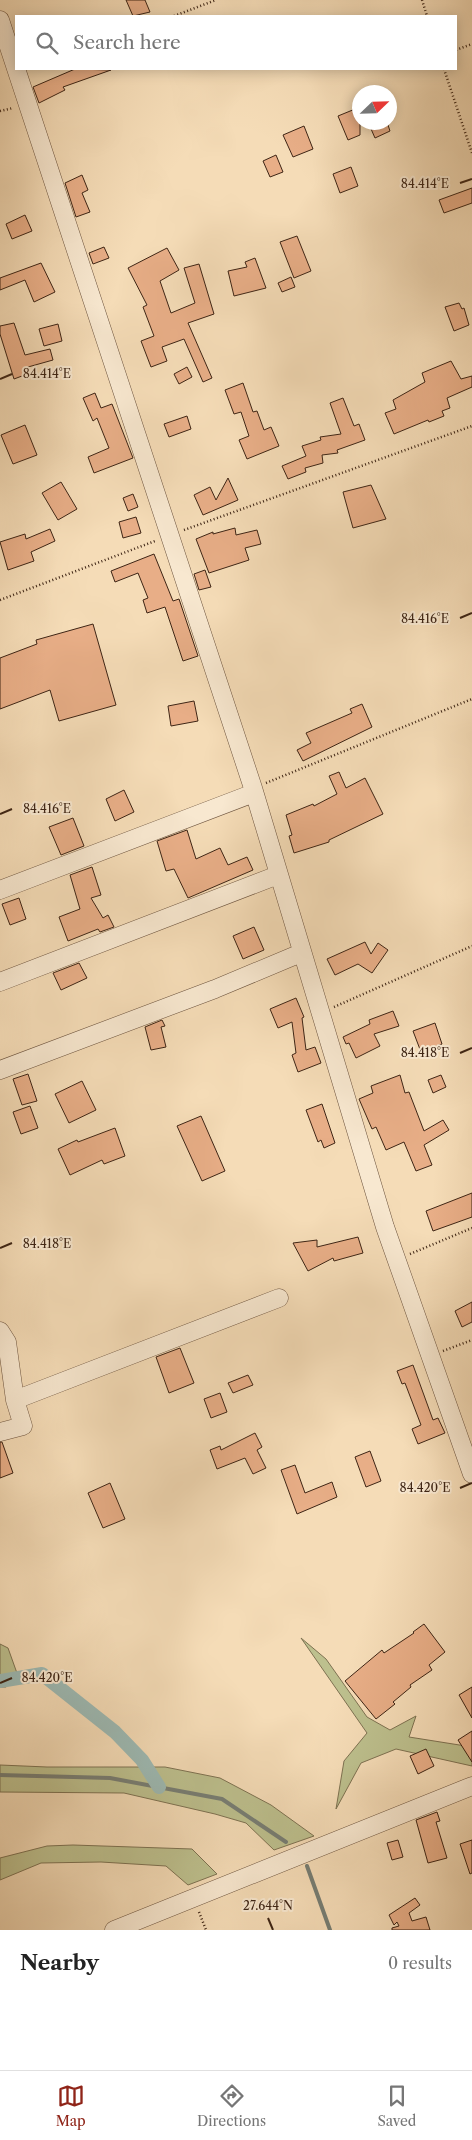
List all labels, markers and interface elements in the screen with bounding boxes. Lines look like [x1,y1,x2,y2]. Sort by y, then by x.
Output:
search box [15,15,457,70]
icon: search [33,29,61,57]
text: Search here [73,31,181,54]
north arrow [352,85,397,130]
text: 84.414°E [401,176,449,191]
text: 84.414°E [23,366,71,381]
text: 84.416°E [401,611,449,626]
text: 84.416°E [23,801,71,816]
text: 84.418°E [401,1045,449,1060]
text: 84.418°E [23,1236,71,1251]
text: 84.420°E [400,1480,450,1495]
text: 84.420°E [22,1670,72,1685]
text: 27.644°N [243,1898,293,1913]
text: Nearby [20,1950,99,1975]
text: 0 results [388,1953,452,1973]
tab: Map [56,2082,86,2130]
tab: Directions [197,2082,266,2130]
tab: Saved [377,2082,416,2130]

